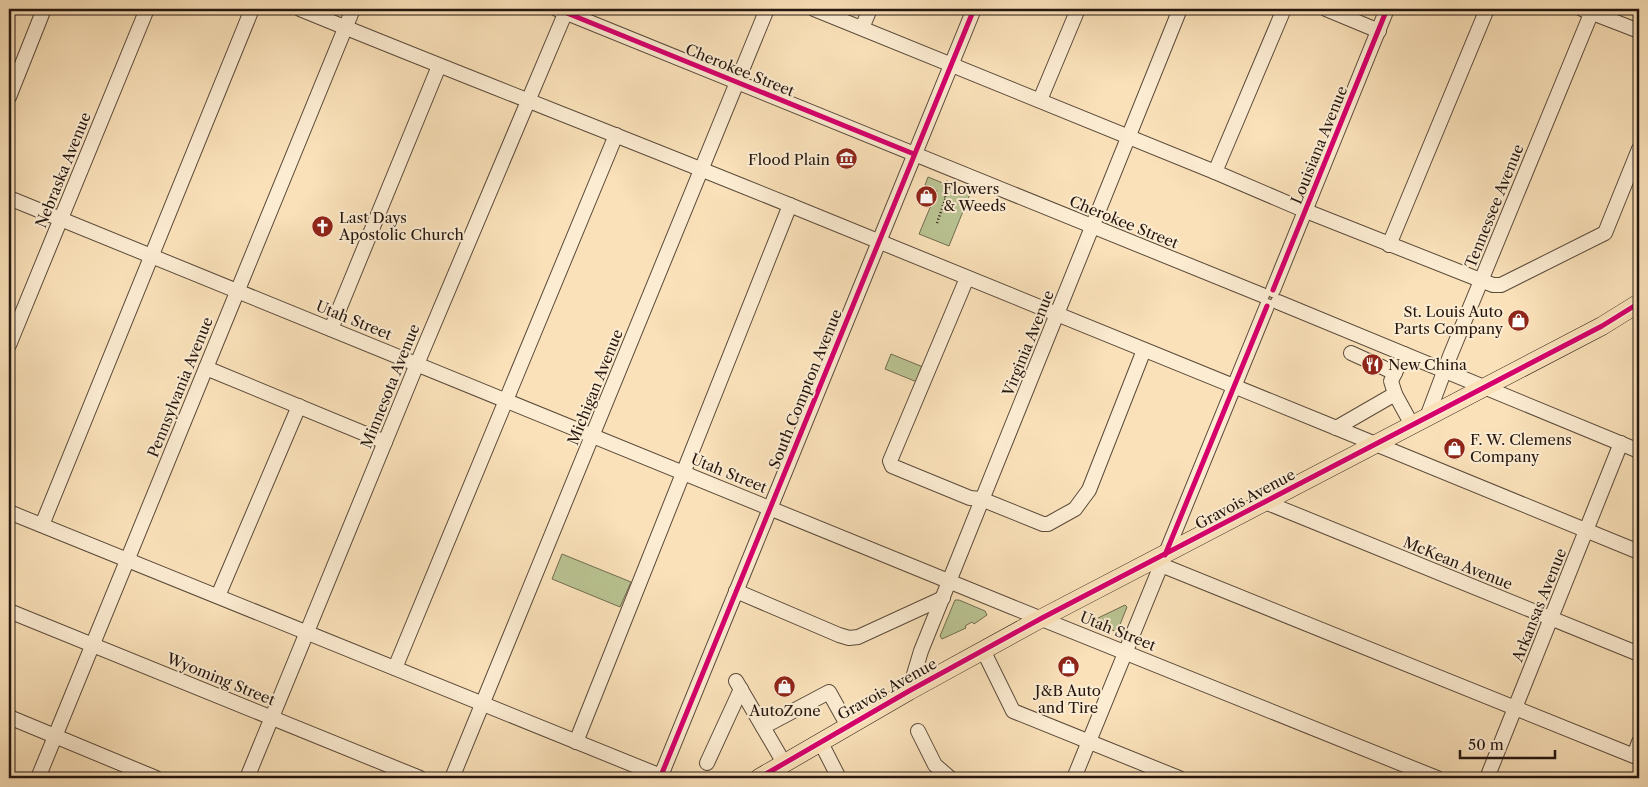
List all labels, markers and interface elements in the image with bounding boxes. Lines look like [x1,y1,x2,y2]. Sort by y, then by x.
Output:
street label: Cherokee Street [683,39,798,101]
street label: Louisiana Avenue [1287,83,1351,207]
street label: Nebraska Avenue [31,109,95,231]
street label: Tennessee Avenue [1460,141,1528,271]
museum icon: Flood Plain [834,147,858,171]
place label: Flood Plain [748,150,831,169]
place label: Flowers & Weeds [943,179,1006,215]
shop icon: Flowers & Weeds [915,185,939,209]
street label: Cherokee Street [1067,191,1182,253]
place label: Last Days Apostolic Church [338,208,465,244]
church icon: Last Days Apostolic Church [311,214,335,238]
street label: Virginia Avenue [998,287,1058,400]
street label: Utah Street [313,296,395,344]
place label: St. Louis Auto Parts Company [1394,302,1504,338]
street label: South Compton Avenue [764,306,846,472]
shop icon: St. Louis Auto Parts Company [1507,308,1531,332]
street label: Pennsylvania Avenue [143,314,217,460]
street label: Minnesota Avenue [356,321,424,451]
street label: Michigan Avenue [563,326,627,448]
restaurant icon: New China [1360,352,1384,376]
place label: New China [1388,355,1467,374]
place label: F. W. Clemens Company [1470,430,1572,466]
shop icon: F. W. Clemens Company [1442,436,1466,460]
street label: Utah Street [688,449,770,497]
street label: Gravois Avenue [1192,465,1298,533]
street label: McKean Avenue [1400,532,1516,594]
street label: Arkansas Avenue [1507,545,1570,665]
street label: Utah Street [1077,607,1159,655]
street label: Wyoming Street [163,648,279,710]
street label: Gravois Avenue [834,654,940,724]
shop icon: J&B Auto and Tire [1056,655,1080,679]
shop icon: AutoZone [773,675,797,699]
place label: J&B Auto and Tire [1033,681,1101,717]
place label: AutoZone [748,701,821,720]
scale bar [1460,727,1556,759]
text: 50 m [1468,735,1504,754]

